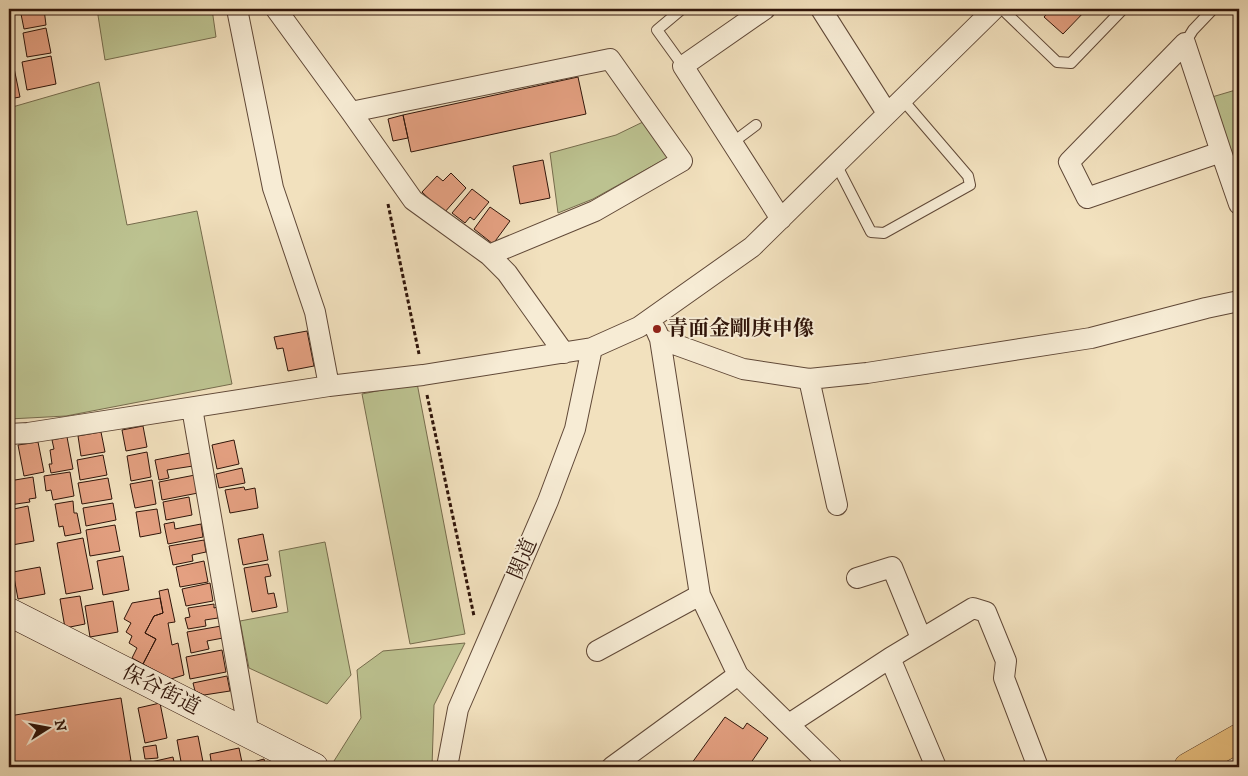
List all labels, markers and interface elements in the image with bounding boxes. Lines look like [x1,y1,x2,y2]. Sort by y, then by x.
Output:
place label: 青面金剛庚申像 [667,316,814,342]
marker: 青面金剛庚申像 [651,323,663,335]
street label: 関道 [503,535,543,583]
street label: 保谷街道 [118,659,204,721]
north arrow [22,704,72,754]
text: N [50,718,70,734]

